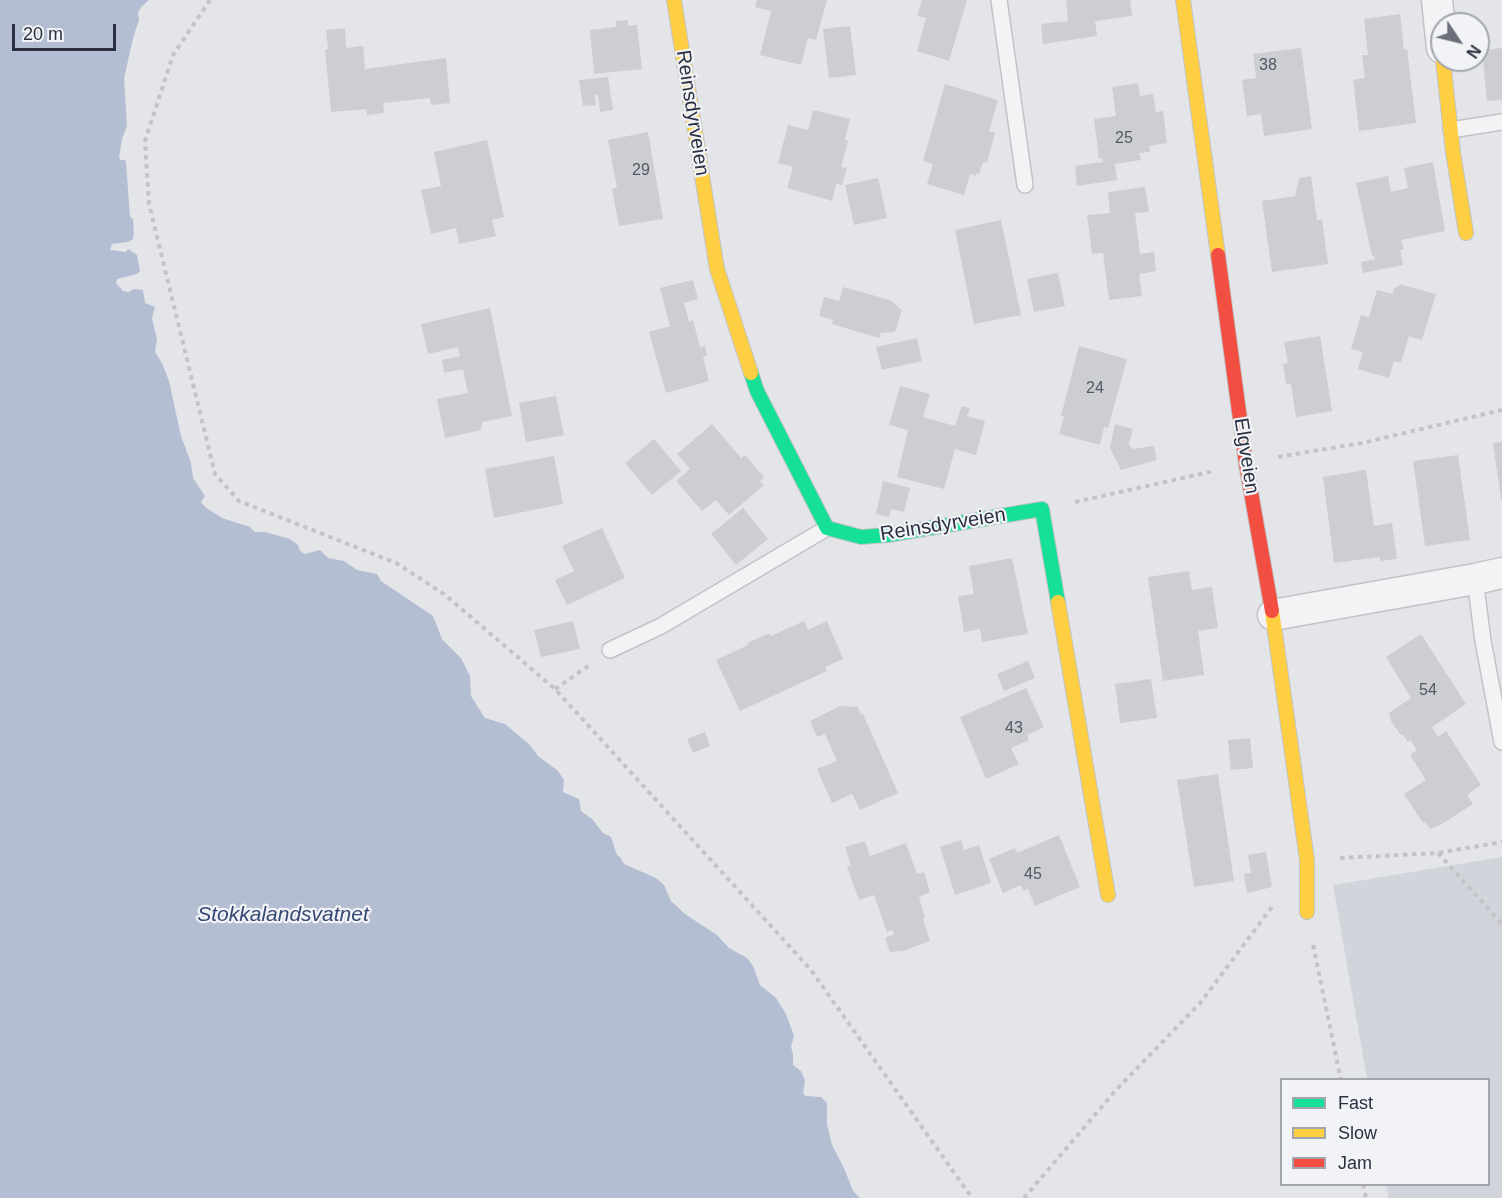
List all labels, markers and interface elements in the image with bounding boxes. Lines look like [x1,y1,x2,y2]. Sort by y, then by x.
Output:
scale bar [15,12,118,50]
north arrow [1430,12,1490,72]
text: 20 m [23,24,63,44]
text: N [1463,42,1484,61]
street label: Reinsdyrveien [670,49,714,177]
house number: 38 [1259,56,1277,76]
house number: 25 [1115,129,1133,149]
house number: 29 [632,161,650,181]
house number: 24 [1086,379,1104,399]
street label: Elgveien [1228,416,1264,496]
street label: Reinsdyrveien [879,503,1007,547]
house number: 54 [1419,681,1437,701]
house number: 43 [1005,719,1023,739]
house number: 45 [1024,865,1042,885]
water label: Stokkalandsvatnet [197,902,369,928]
legend [1280,1078,1490,1186]
text: Fast [1338,1093,1373,1113]
text: Slow [1338,1123,1377,1143]
text: Jam [1338,1153,1372,1173]

